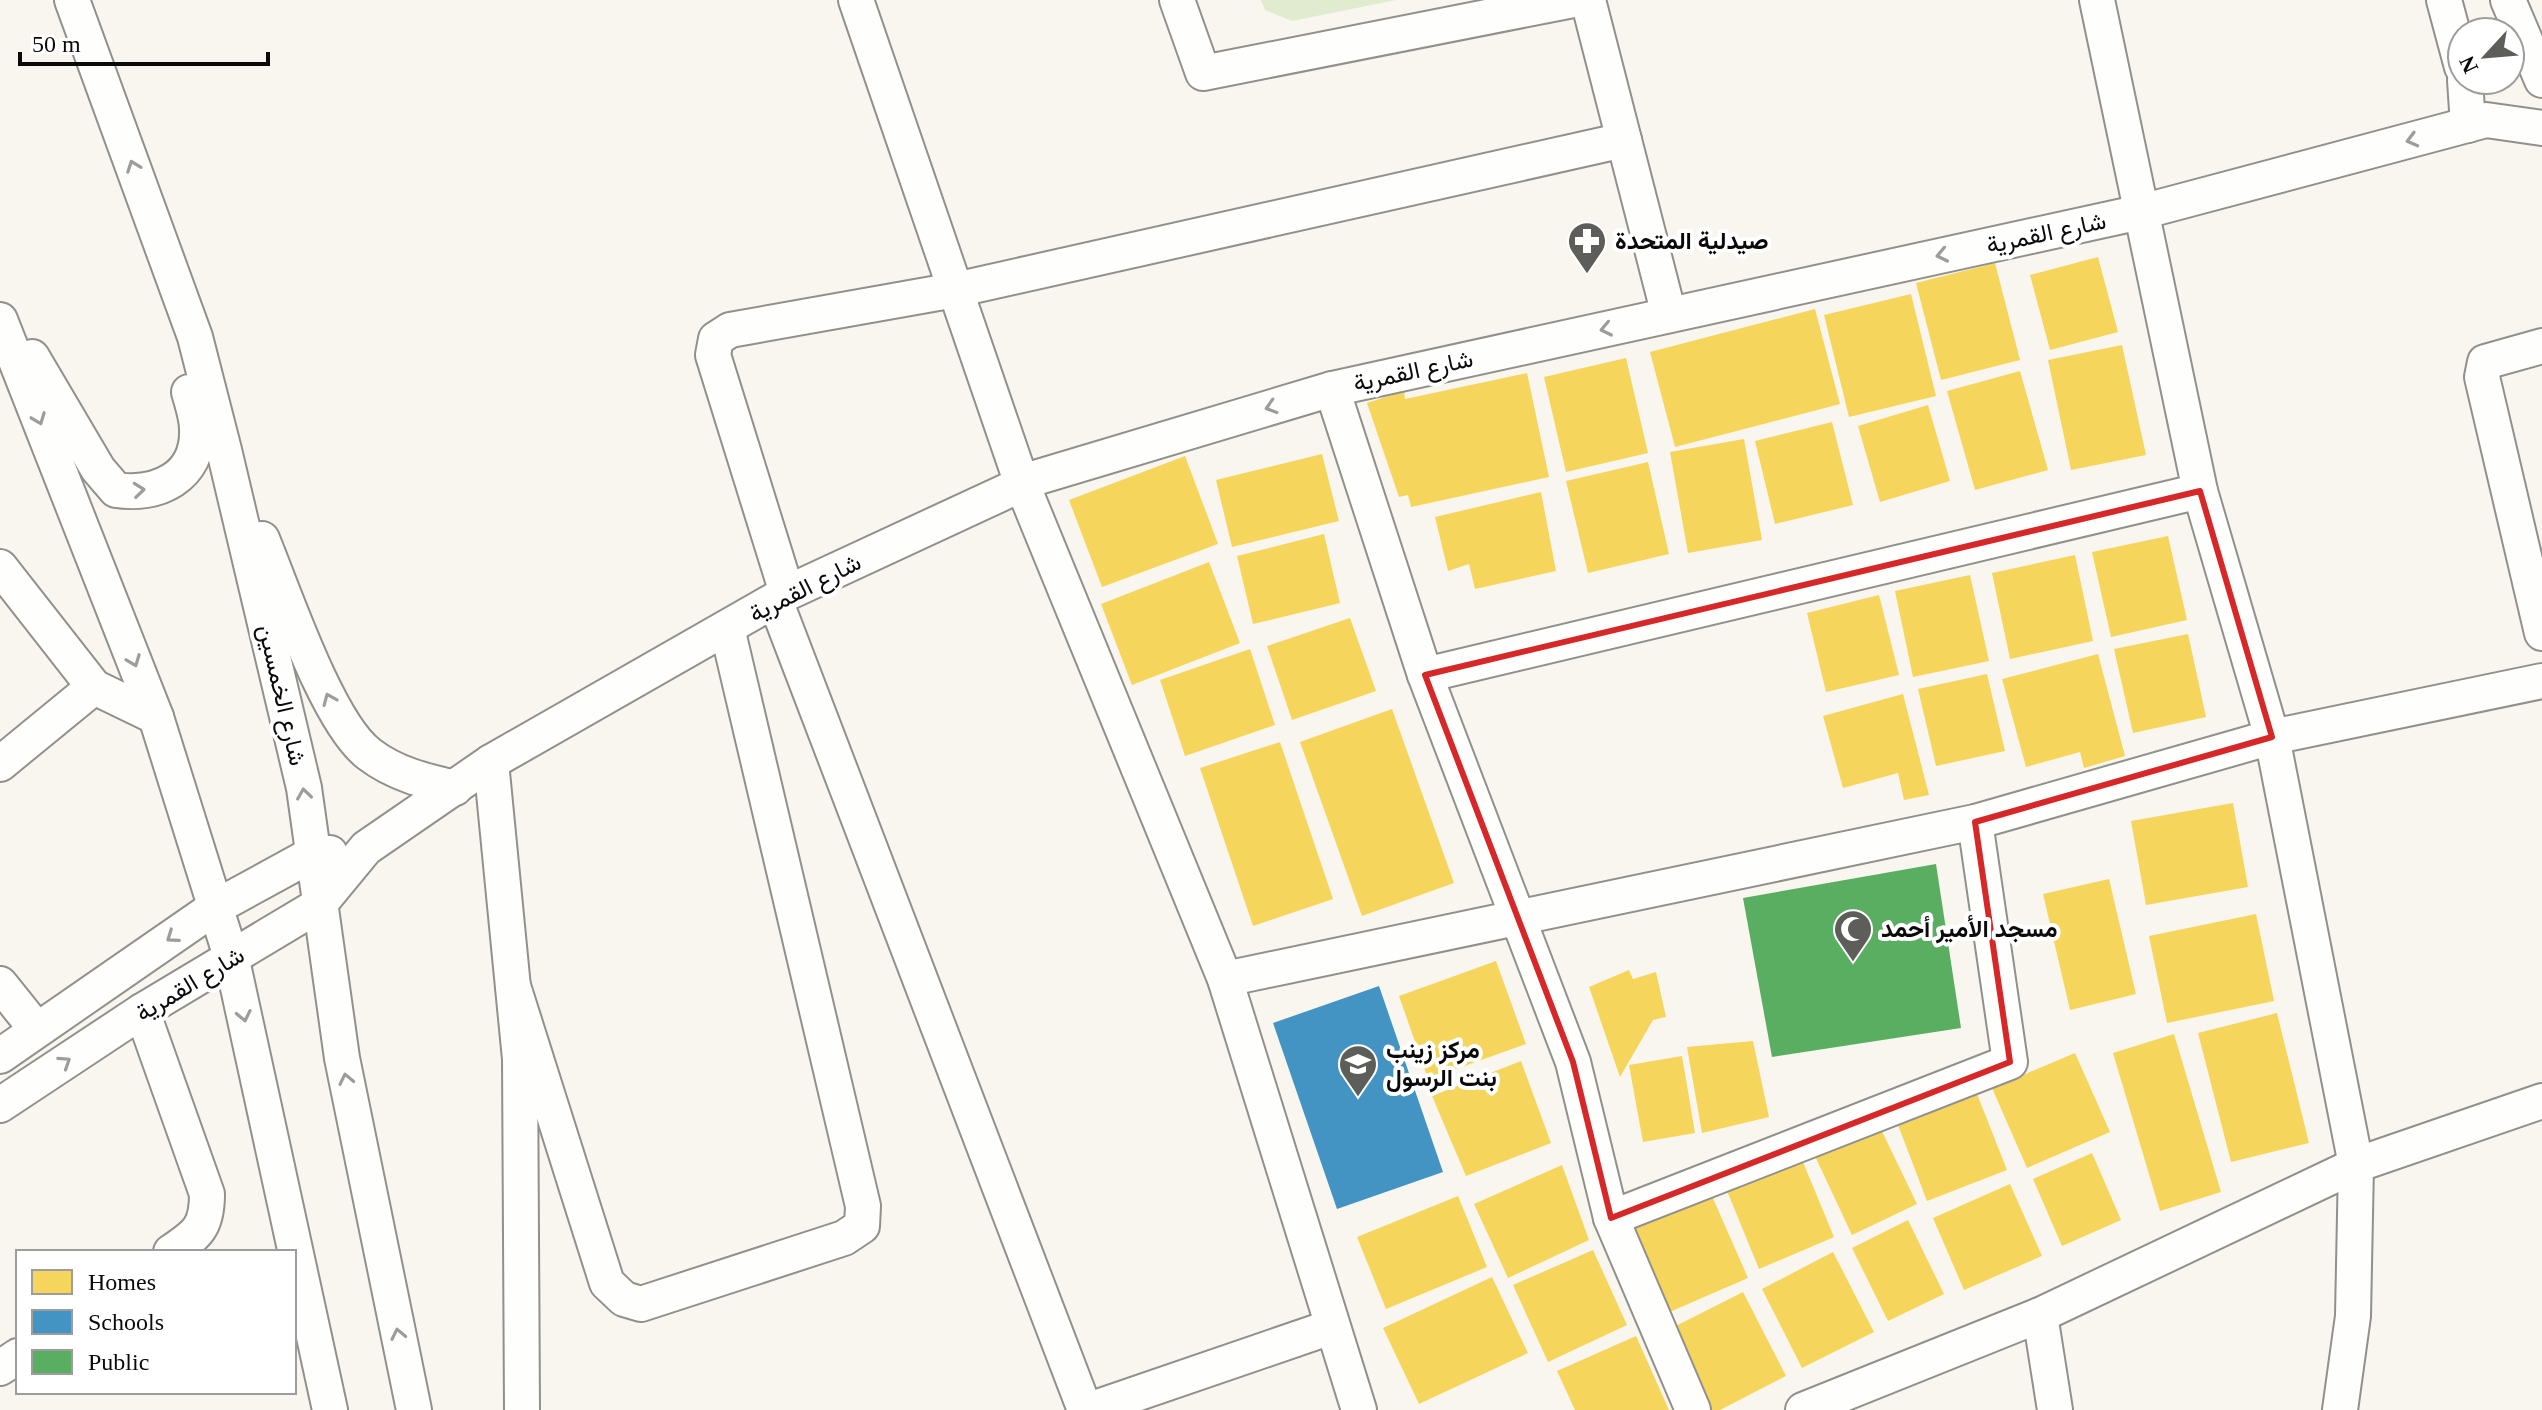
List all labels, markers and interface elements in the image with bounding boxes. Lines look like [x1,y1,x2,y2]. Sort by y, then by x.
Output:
scale bar [20,16,268,66]
north arrow [2446,16,2526,96]
text: 50 m [32,31,81,57]
text: N [2454,52,2483,77]
one-way arrow [2405,130,2419,147]
one-way arrow [126,160,142,174]
street label: شارع القمرية [1984,208,2109,261]
pharmacy icon: صيدلية المتحدة [1566,220,1608,275]
place label: صيدلية المتحدة [1615,228,1769,255]
one-way arrow [1935,246,1949,263]
one-way arrow [1599,320,1613,337]
street label: شارع القمرية [1351,346,1476,399]
one-way arrow [1264,398,1278,414]
one-way arrow [29,411,46,425]
one-way arrow [133,482,146,499]
street label: شارع القمرية [745,549,866,630]
street label: شارع الخمسين [250,622,311,769]
one-way arrow [124,653,141,667]
one-way arrow [323,693,339,707]
one-way arrow [296,787,313,801]
mosque icon: مسجد الأمير أحمد [1832,908,1874,963]
place label: مسجد الأمير أحمد [1881,914,2057,944]
one-way arrow [166,928,180,943]
street label: شارع القمرية [131,942,250,1029]
one-way arrow [235,1008,252,1022]
place label: مركز زينب بنت الرسول [1386,1037,1497,1093]
school or university icon: مركز زينب بنت الرسول [1337,1043,1379,1098]
one-way arrow [56,1057,71,1072]
one-way arrow [338,1073,355,1086]
legend [16,1250,296,1394]
text: Homes [88,1269,156,1295]
text: Schools [88,1309,164,1335]
one-way arrow [390,1327,407,1341]
text: Public [88,1349,149,1375]

